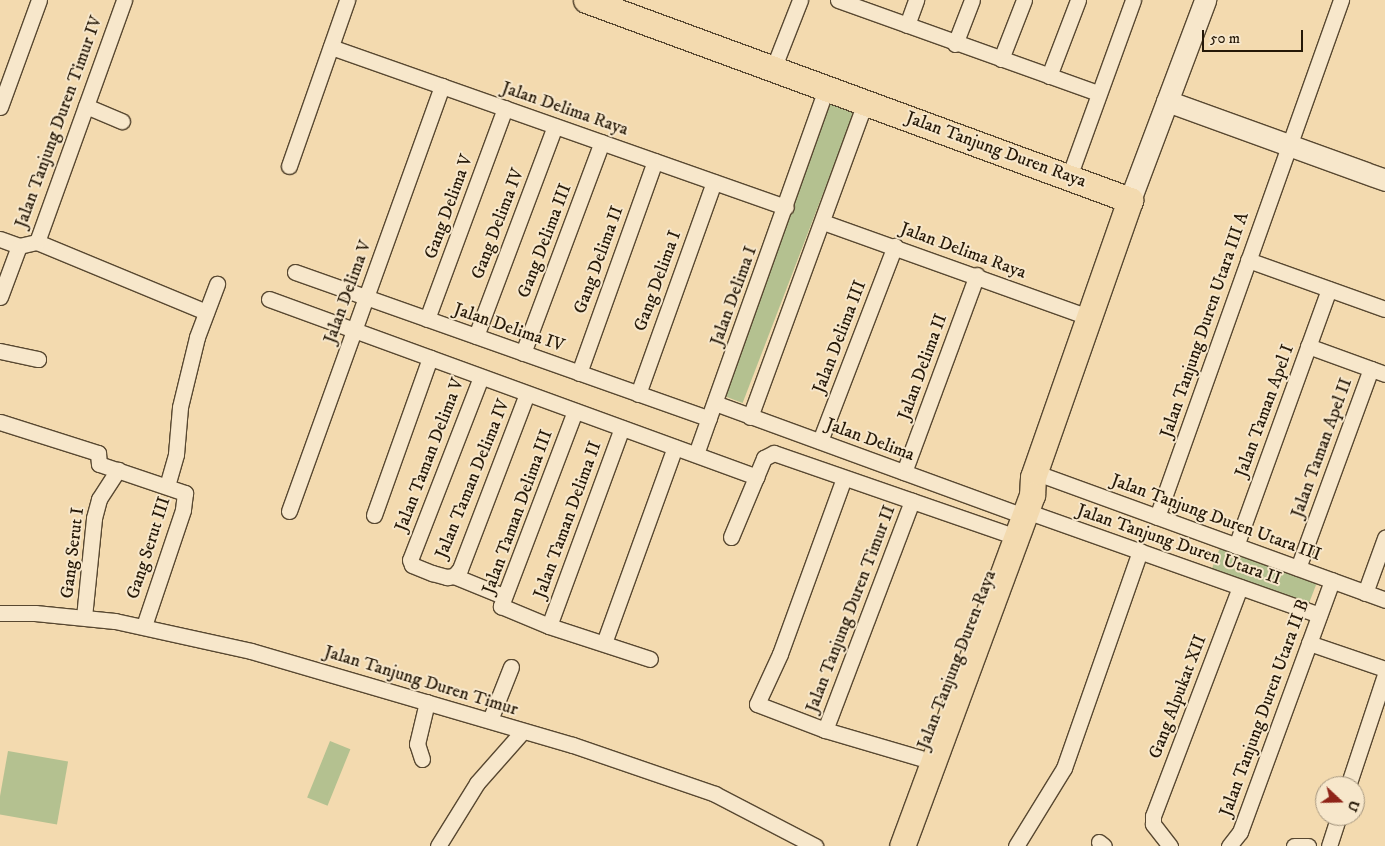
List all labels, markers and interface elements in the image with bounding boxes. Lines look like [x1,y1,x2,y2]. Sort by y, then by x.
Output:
street label: Jalan Tanjung Duren Timur IV [11,13,107,231]
scale bar [1205,20,1306,52]
text: 50 m [1210,29,1240,48]
street label: Jalan Delima Raya [499,77,631,141]
street label: Jalan Tanjung Duren Raya [903,107,1089,193]
street label: Gang Delima V [420,152,478,262]
street label: Gang Delima IV [467,166,529,282]
street label: Gang Delima III [513,181,577,301]
street label: Gang Delima II [570,203,628,317]
street label: Jalan Tanjung Duren Utara III A [1156,209,1254,441]
street label: Jalan Delima Raya [897,218,1029,284]
street label: Gang Delima I [630,228,686,334]
street label: Jalan Delima V [319,238,377,346]
street label: Jalan Delima I [706,243,762,349]
street label: Jalan Delima III [809,278,871,396]
street label: Jalan Delima IV [451,299,567,357]
street label: Jalan Delima II [894,311,952,423]
street label: Jalan Taman Apel I [1231,342,1299,480]
street label: Jalan Taman Delima V [391,375,469,535]
street label: Jalan Taman Apel II [1287,375,1357,521]
street label: Jalan Taman Delima IV [431,396,515,562]
street label: Jalan Delima [823,414,917,466]
street label: Jalan Taman Delima III [478,427,558,597]
street label: Jalan Taman Delima II [530,438,606,602]
street label: Jalan Tanjung Duren Utara III [1108,470,1324,566]
street label: Gang Serut III [122,494,176,602]
street label: Jalan Tanjung Duren Utara II [1074,500,1284,590]
street label: Jalan Tanjung Duren Timur II [801,502,901,716]
street label: Gang Serut I [57,506,89,600]
street label: Jalan Tanjung Duren Raya [913,567,1001,753]
street label: Jalan Tanjung Duren Utara II B [1216,596,1314,820]
street label: Gang Alpukat XII [1144,632,1212,762]
street label: Jalan Tanjung Duren Timur [322,641,520,721]
north arrow [1315,776,1365,826]
text: U [1343,798,1363,814]

